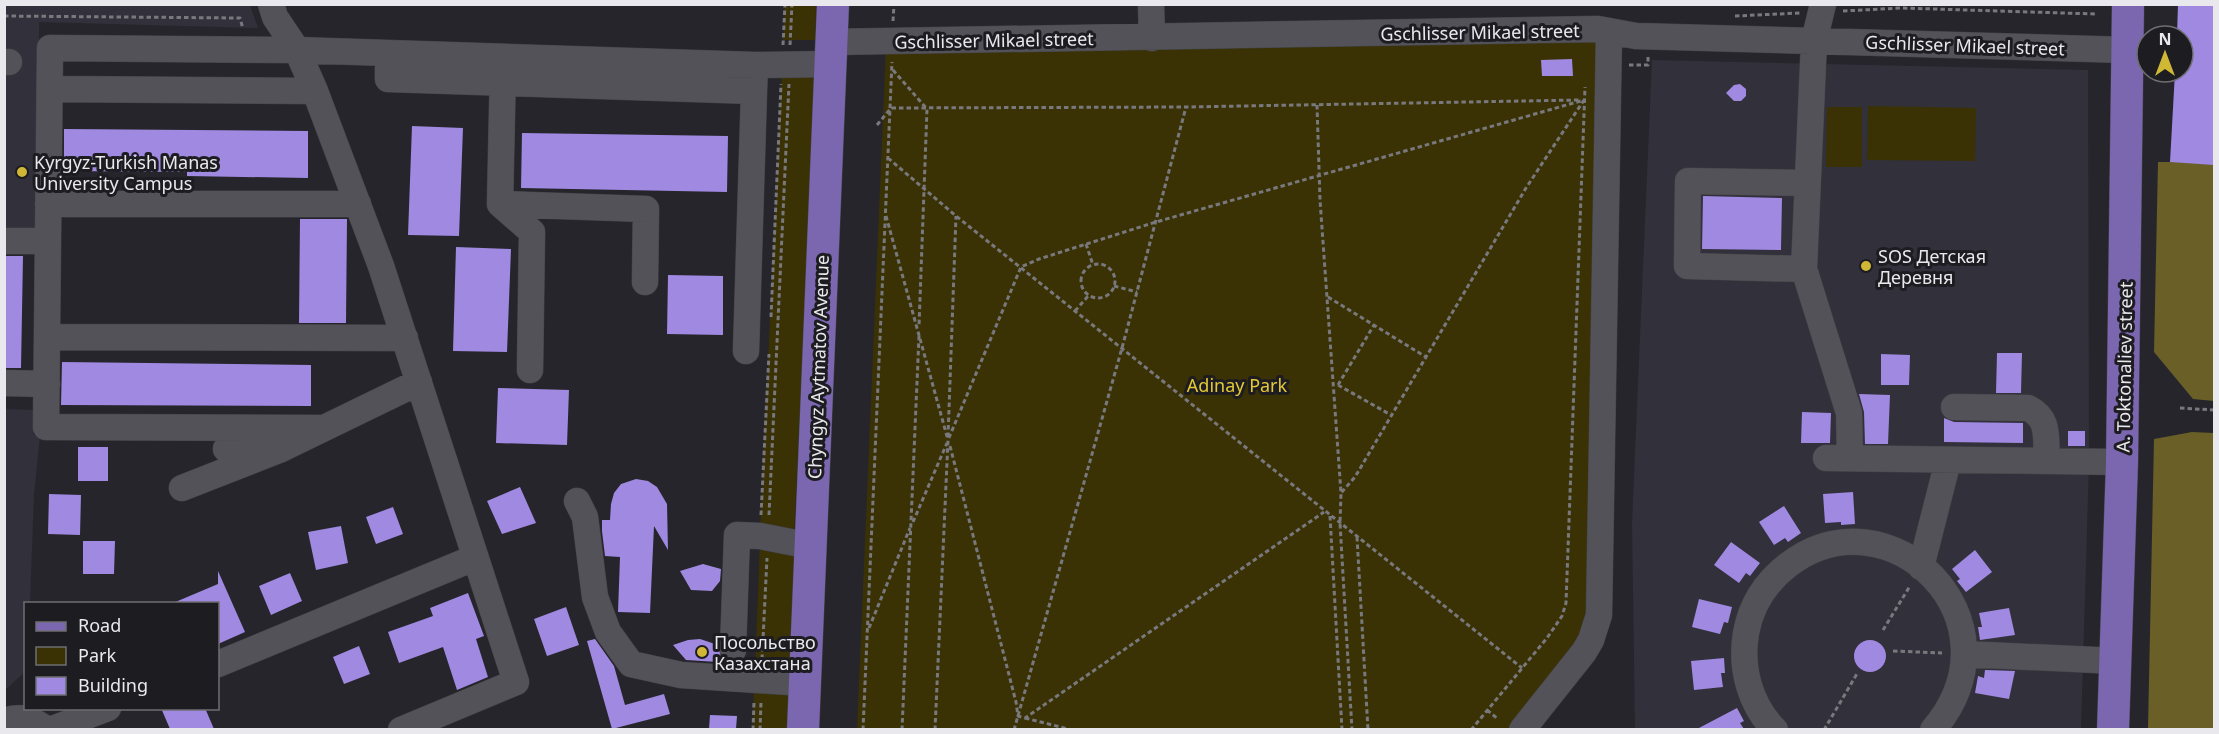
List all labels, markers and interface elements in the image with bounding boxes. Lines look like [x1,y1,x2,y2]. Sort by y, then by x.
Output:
street label: Gschlisser Mikael street [1380,18,1580,46]
north arrow [2135,24,2195,84]
street label: Gschlisser Mikael street [894,26,1094,54]
text: N [2158,28,2172,50]
street label: Gschlisser Mikael street [1865,30,2066,60]
place label: Kyrgyz-Turkish Manas University Campus [34,150,218,195]
marker: Kyrgyz-Turkish Manas University Campus [15,165,29,179]
place label: SOS Детская Деревня [1878,244,1986,289]
street label: Chyngyz Aytmatov Avenue [802,254,834,480]
marker: SOS Детская Деревня [1859,259,1873,273]
street label: A. Toktonaliev street [2111,281,2137,453]
park label: Adinay Park [1187,373,1288,397]
legend [24,602,219,710]
text: Road [78,613,121,637]
place label: Посольство Казахстана [714,630,816,675]
text: Park [78,643,116,667]
marker: Посольство Казахстана [695,645,709,659]
text: Building [78,673,148,697]

